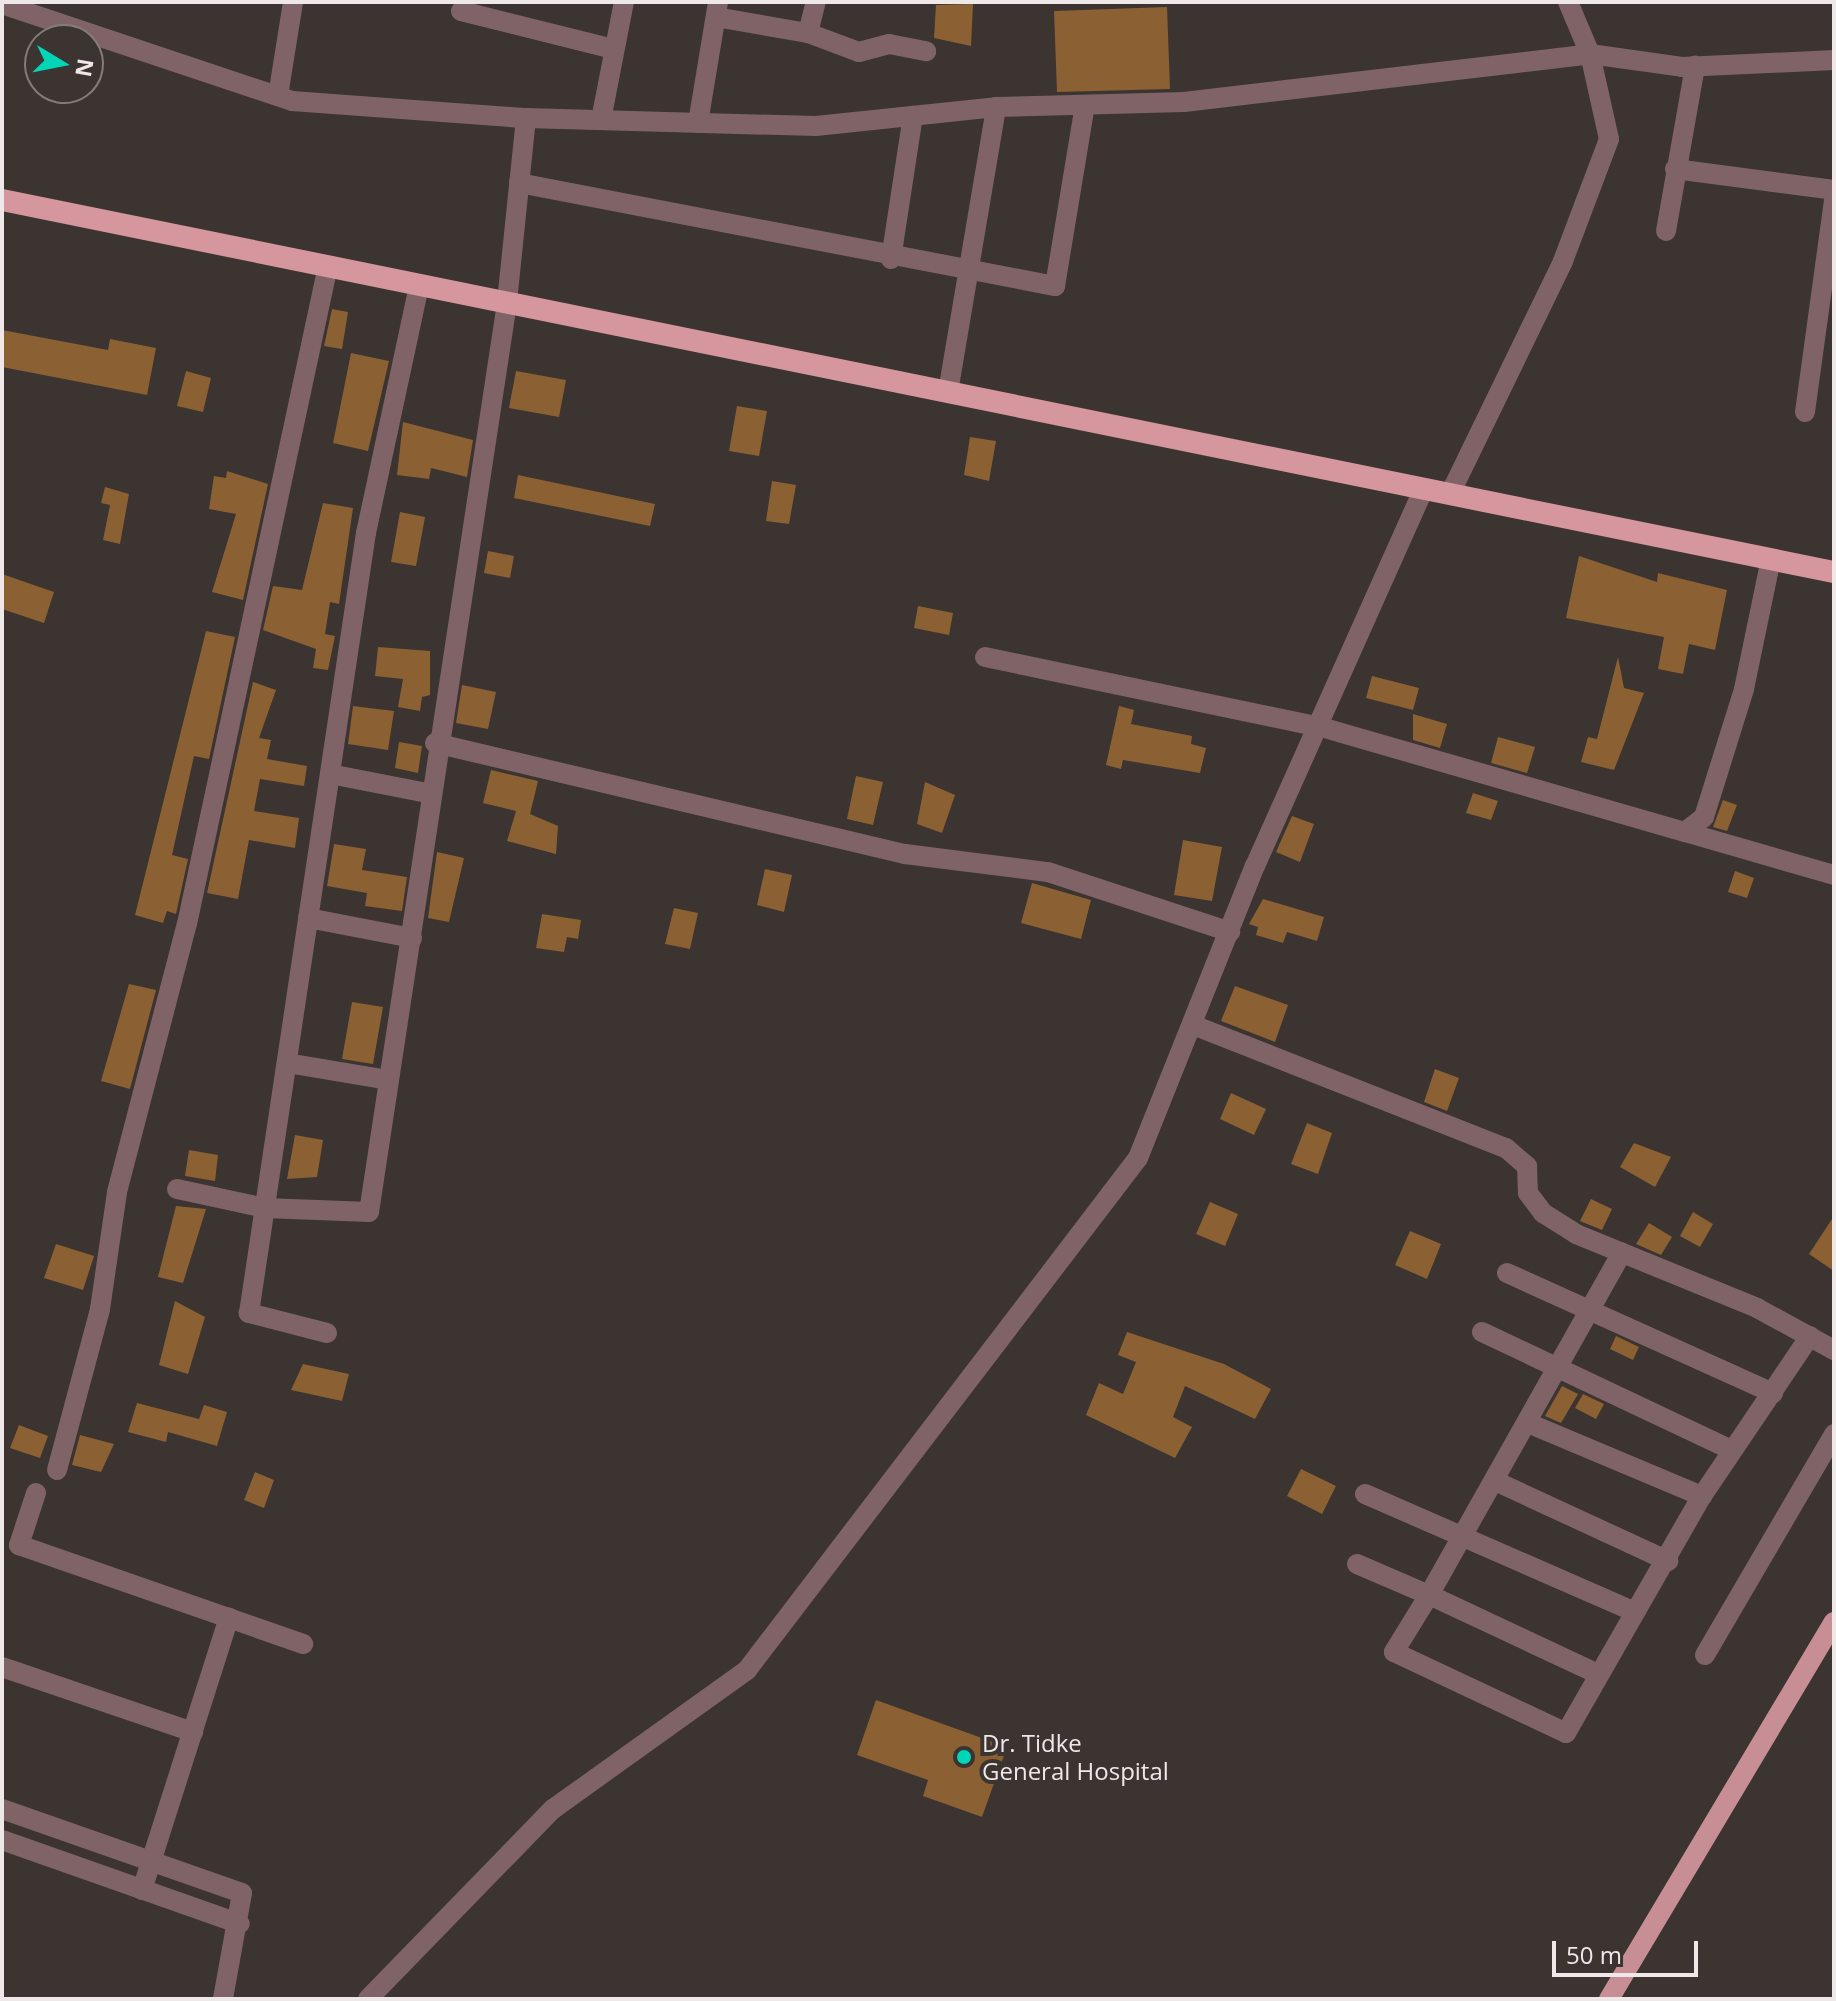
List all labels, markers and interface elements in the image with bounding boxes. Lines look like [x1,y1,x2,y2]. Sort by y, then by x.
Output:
north arrow [24,24,104,104]
text: N [69,56,102,79]
place label: Dr. Tidke General Hospital [982,1729,1169,1785]
marker: Dr. Tidke General Hospital [953,1746,975,1768]
scale bar [1556,1925,1702,1975]
text: 50 m [1566,1938,1622,1971]

